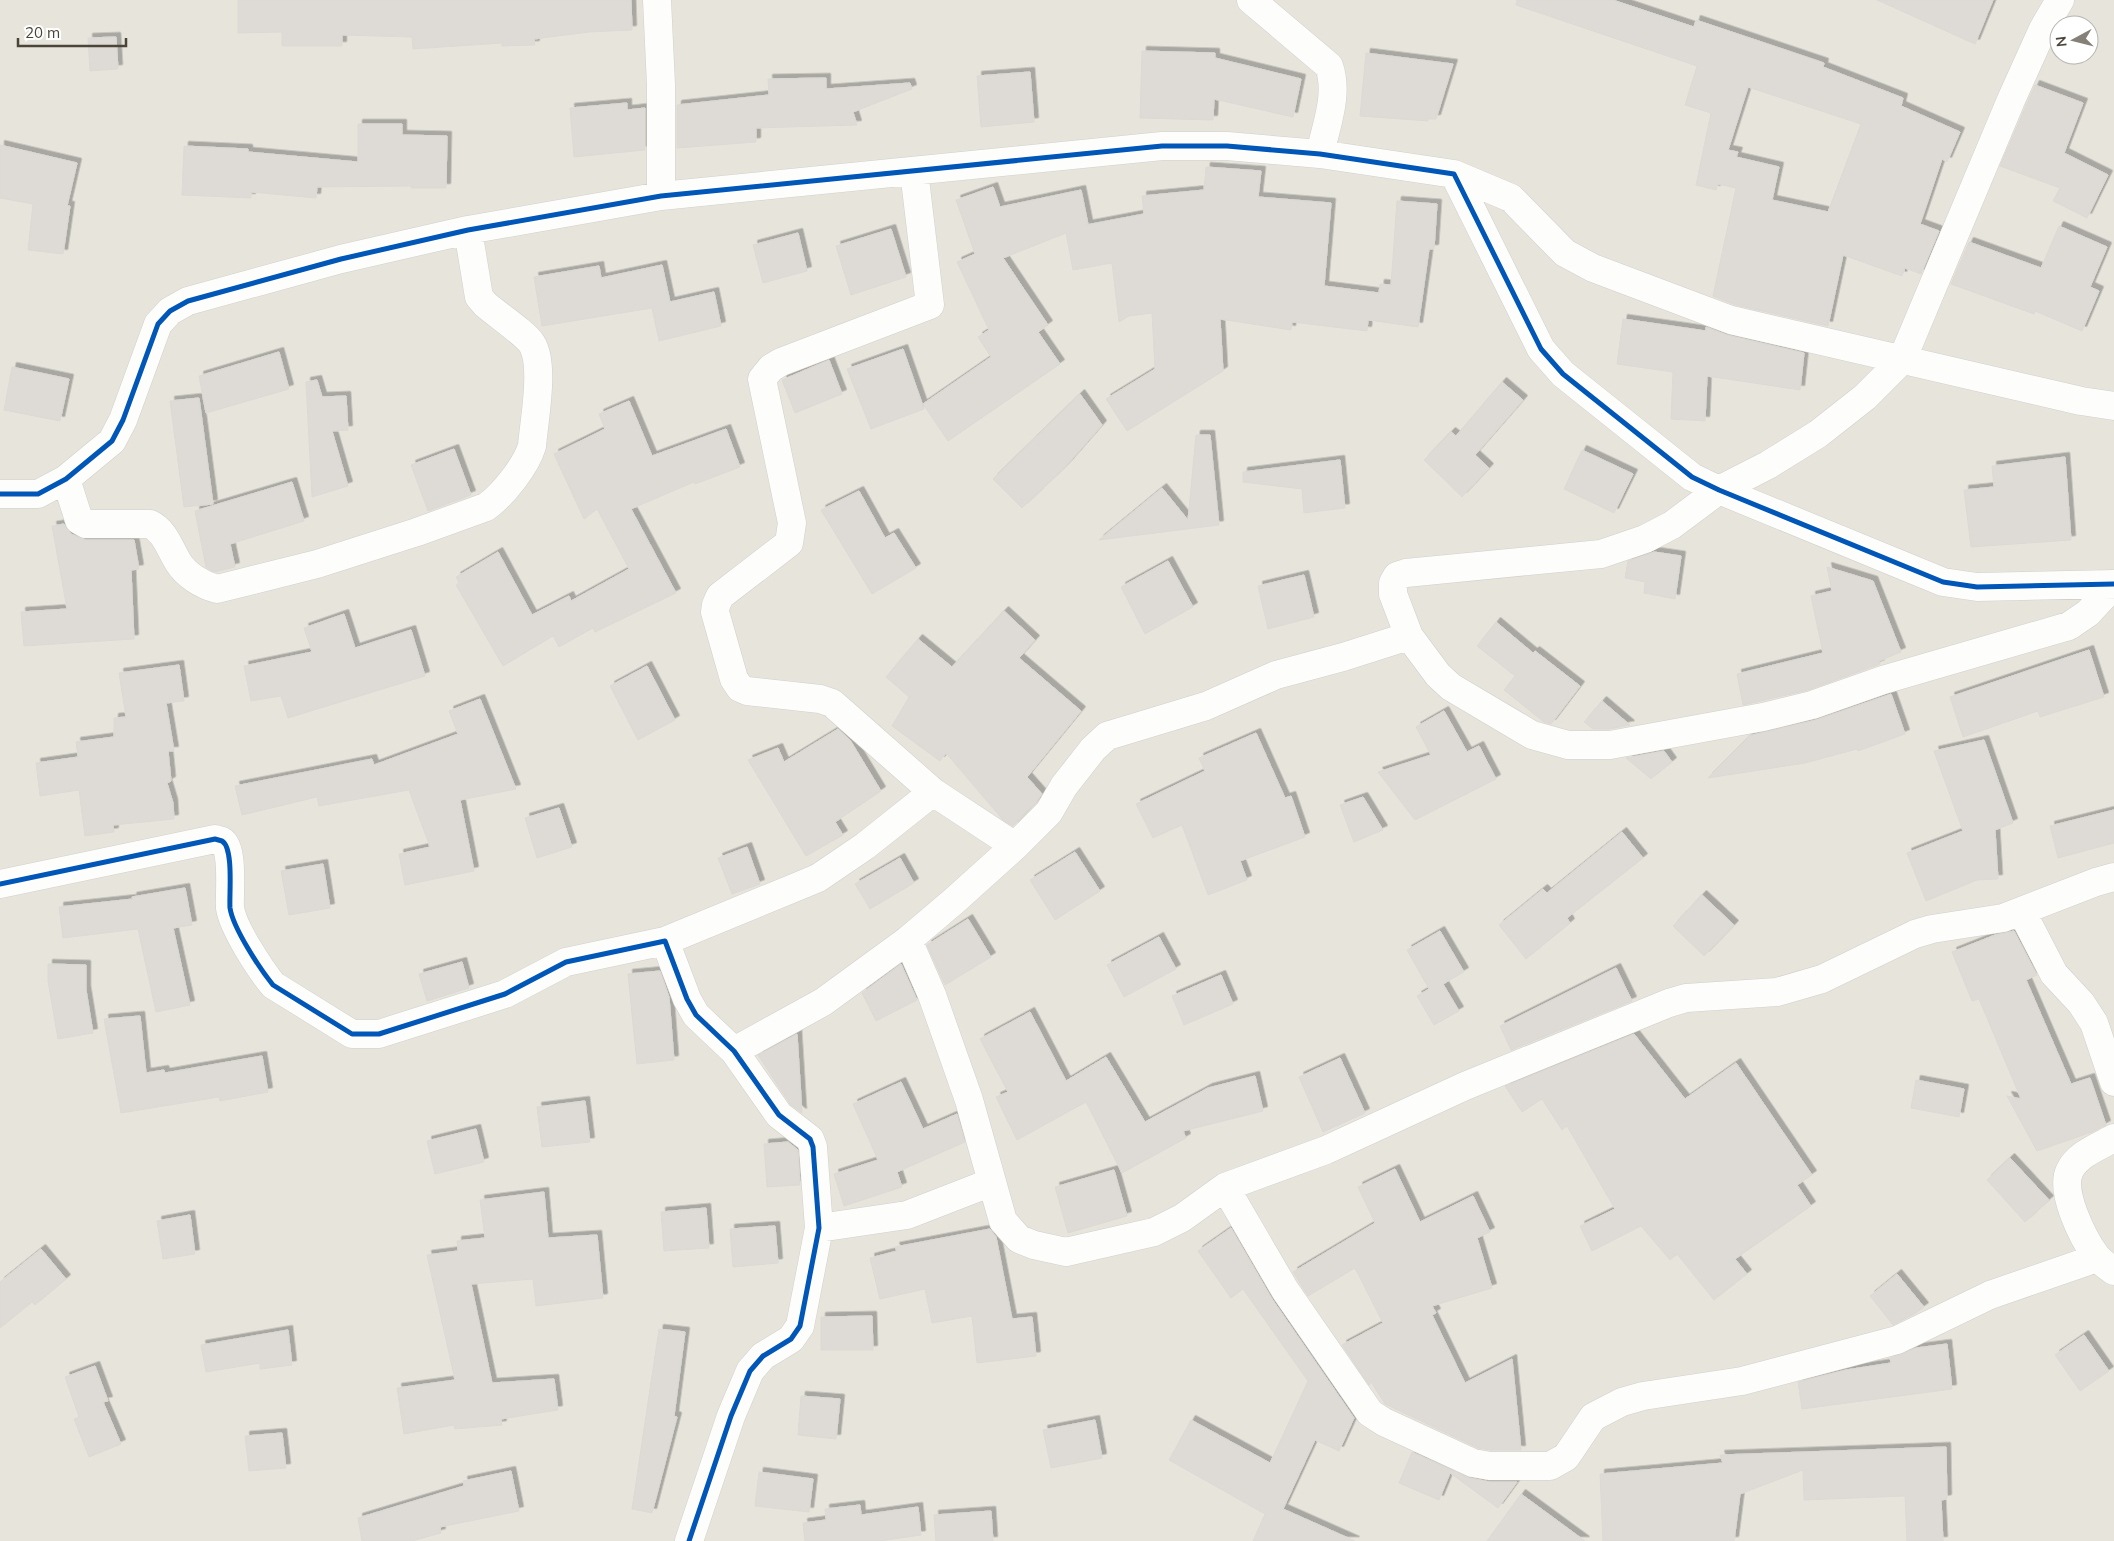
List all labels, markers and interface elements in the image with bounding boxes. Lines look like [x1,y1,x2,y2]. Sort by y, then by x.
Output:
scale bar [18,15,125,47]
north arrow [2049,15,2099,65]
text: 20 m [25,23,60,42]
text: N [2052,35,2071,48]

